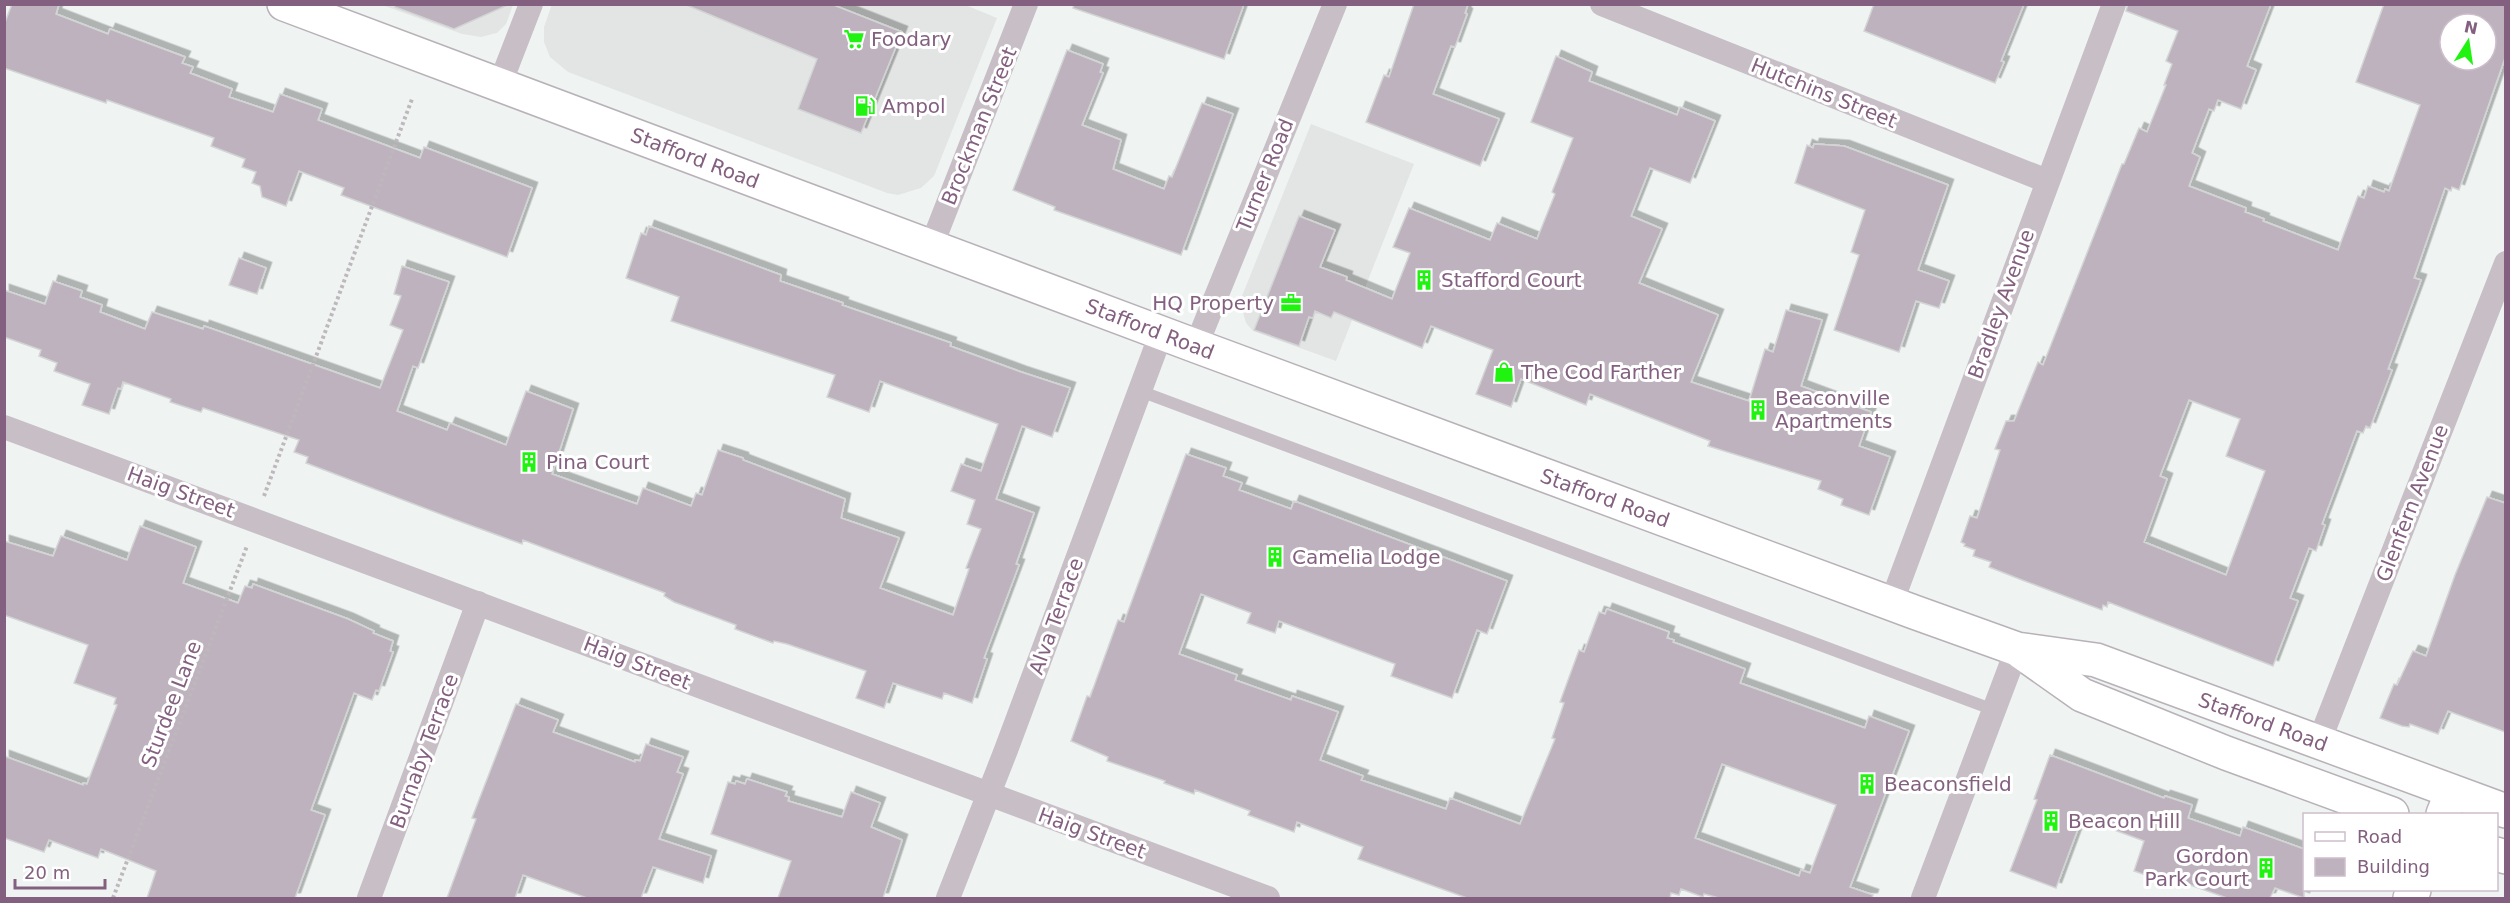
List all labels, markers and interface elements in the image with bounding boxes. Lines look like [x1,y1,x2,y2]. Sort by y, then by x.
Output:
north arrow [2438,12,2498,72]
text: N [2462,17,2480,39]
supermarket icon: Foodary [842,27,866,51]
place label: Foodary [871,27,951,51]
street label: Brockman Street [936,44,1022,208]
street label: Hutchins Street [1748,53,1901,133]
fuel station icon: Ampol [853,94,877,118]
place label: Ampol [882,94,946,118]
street label: Turner Road [1231,115,1299,236]
street label: Stafford Road [627,122,763,194]
street label: Bradley Avenue [1963,226,2039,382]
building icon: Stafford Court [1412,268,1436,292]
place label: Stafford Court [1441,268,1582,292]
place label: HQ Property [1152,291,1274,315]
office icon: HQ Property [1279,291,1303,315]
street label: Stafford Road [1082,293,1218,365]
shop icon: The Cod Farther [1492,360,1516,384]
place label: The Cod Farther [1520,360,1682,384]
place label: Beaconville Apartments [1775,386,1892,433]
building icon: Beaconville Apartments [1746,398,1770,422]
street label: Glenfern Avenue [2371,421,2453,585]
building icon: Pina Court [517,450,541,474]
place label: Pina Court [546,450,650,474]
street label: Haig Street [124,461,238,523]
street label: Stafford Road [1537,463,1673,533]
building icon: Camelia Lodge [1263,545,1287,569]
place label: Camelia Lodge [1292,545,1440,569]
street label: Alva Terrace [1024,554,1088,678]
street label: Haig Street [580,632,694,694]
street label: Sturdee Lane [136,638,206,770]
street label: Burnaby Terrace [385,670,463,832]
street label: Stafford Road [2195,687,2331,757]
building icon: Beaconsfield [1855,772,1879,796]
place label: Beaconsfield [1884,772,2012,796]
street label: Haig Street [1035,802,1149,864]
building icon: Beacon Hill [2039,809,2063,833]
place label: Beacon Hill [2068,809,2180,833]
legend [2303,813,2498,891]
text: Road [2357,826,2402,847]
place label: Gordon Park Court [2144,844,2249,891]
scale bar [15,852,105,890]
building icon: Gordon Park Court [2254,856,2278,880]
text: Building [2357,856,2430,877]
text: 20 m [24,862,70,883]

